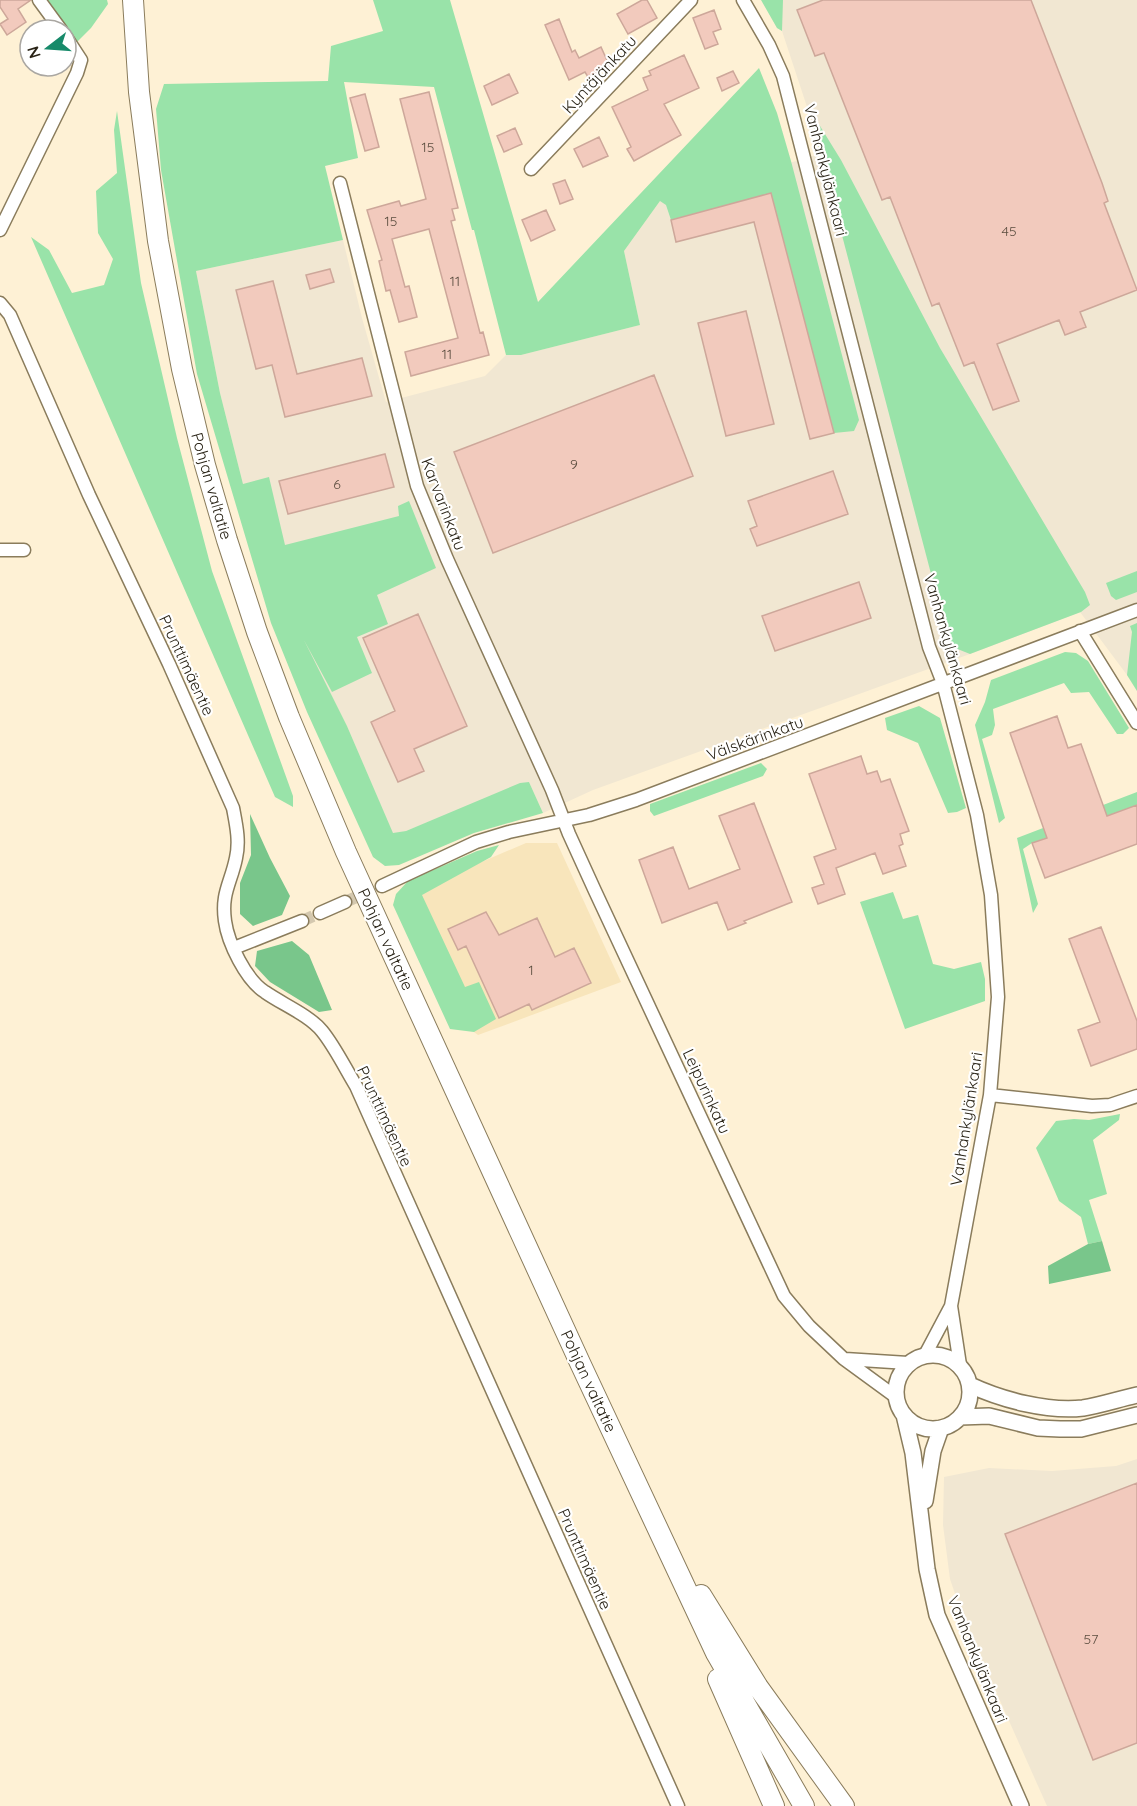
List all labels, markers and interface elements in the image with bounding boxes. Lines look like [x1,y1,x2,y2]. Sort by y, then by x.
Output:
north arrow [18,18,78,78]
street label: Kyntäjänkatu [558,31,640,117]
text: N [22,44,45,61]
street label: Vanhankylänkaari [800,102,852,238]
house number: 15 [422,138,434,156]
house number: 15 [385,212,397,230]
house number: 45 [1001,222,1017,240]
house number: 11 [450,272,460,290]
house number: 11 [442,345,452,363]
street label: Pohjan valtatie [187,430,237,542]
street label: Karvarinkatu [417,455,471,553]
house number: 9 [570,455,578,473]
house number: 6 [333,475,341,493]
street label: Vanhankylänkaari [920,571,976,707]
street label: Prunttimäentie [155,611,219,719]
street label: Välskärinkatu [704,711,806,765]
street label: Pohjan valtatie [354,885,418,993]
house number: 1 [528,961,534,979]
street label: Leipurinkatu [679,1045,735,1137]
street label: Vanhankylänkaari [946,1051,986,1187]
street label: Prunttimäentie [353,1062,417,1170]
street label: Pohjan valtatie [557,1327,621,1435]
street label: Prunttimäentie [554,1505,616,1613]
street label: Vanhankylänkaari [943,1593,1013,1725]
house number: 57 [1084,1630,1098,1648]

